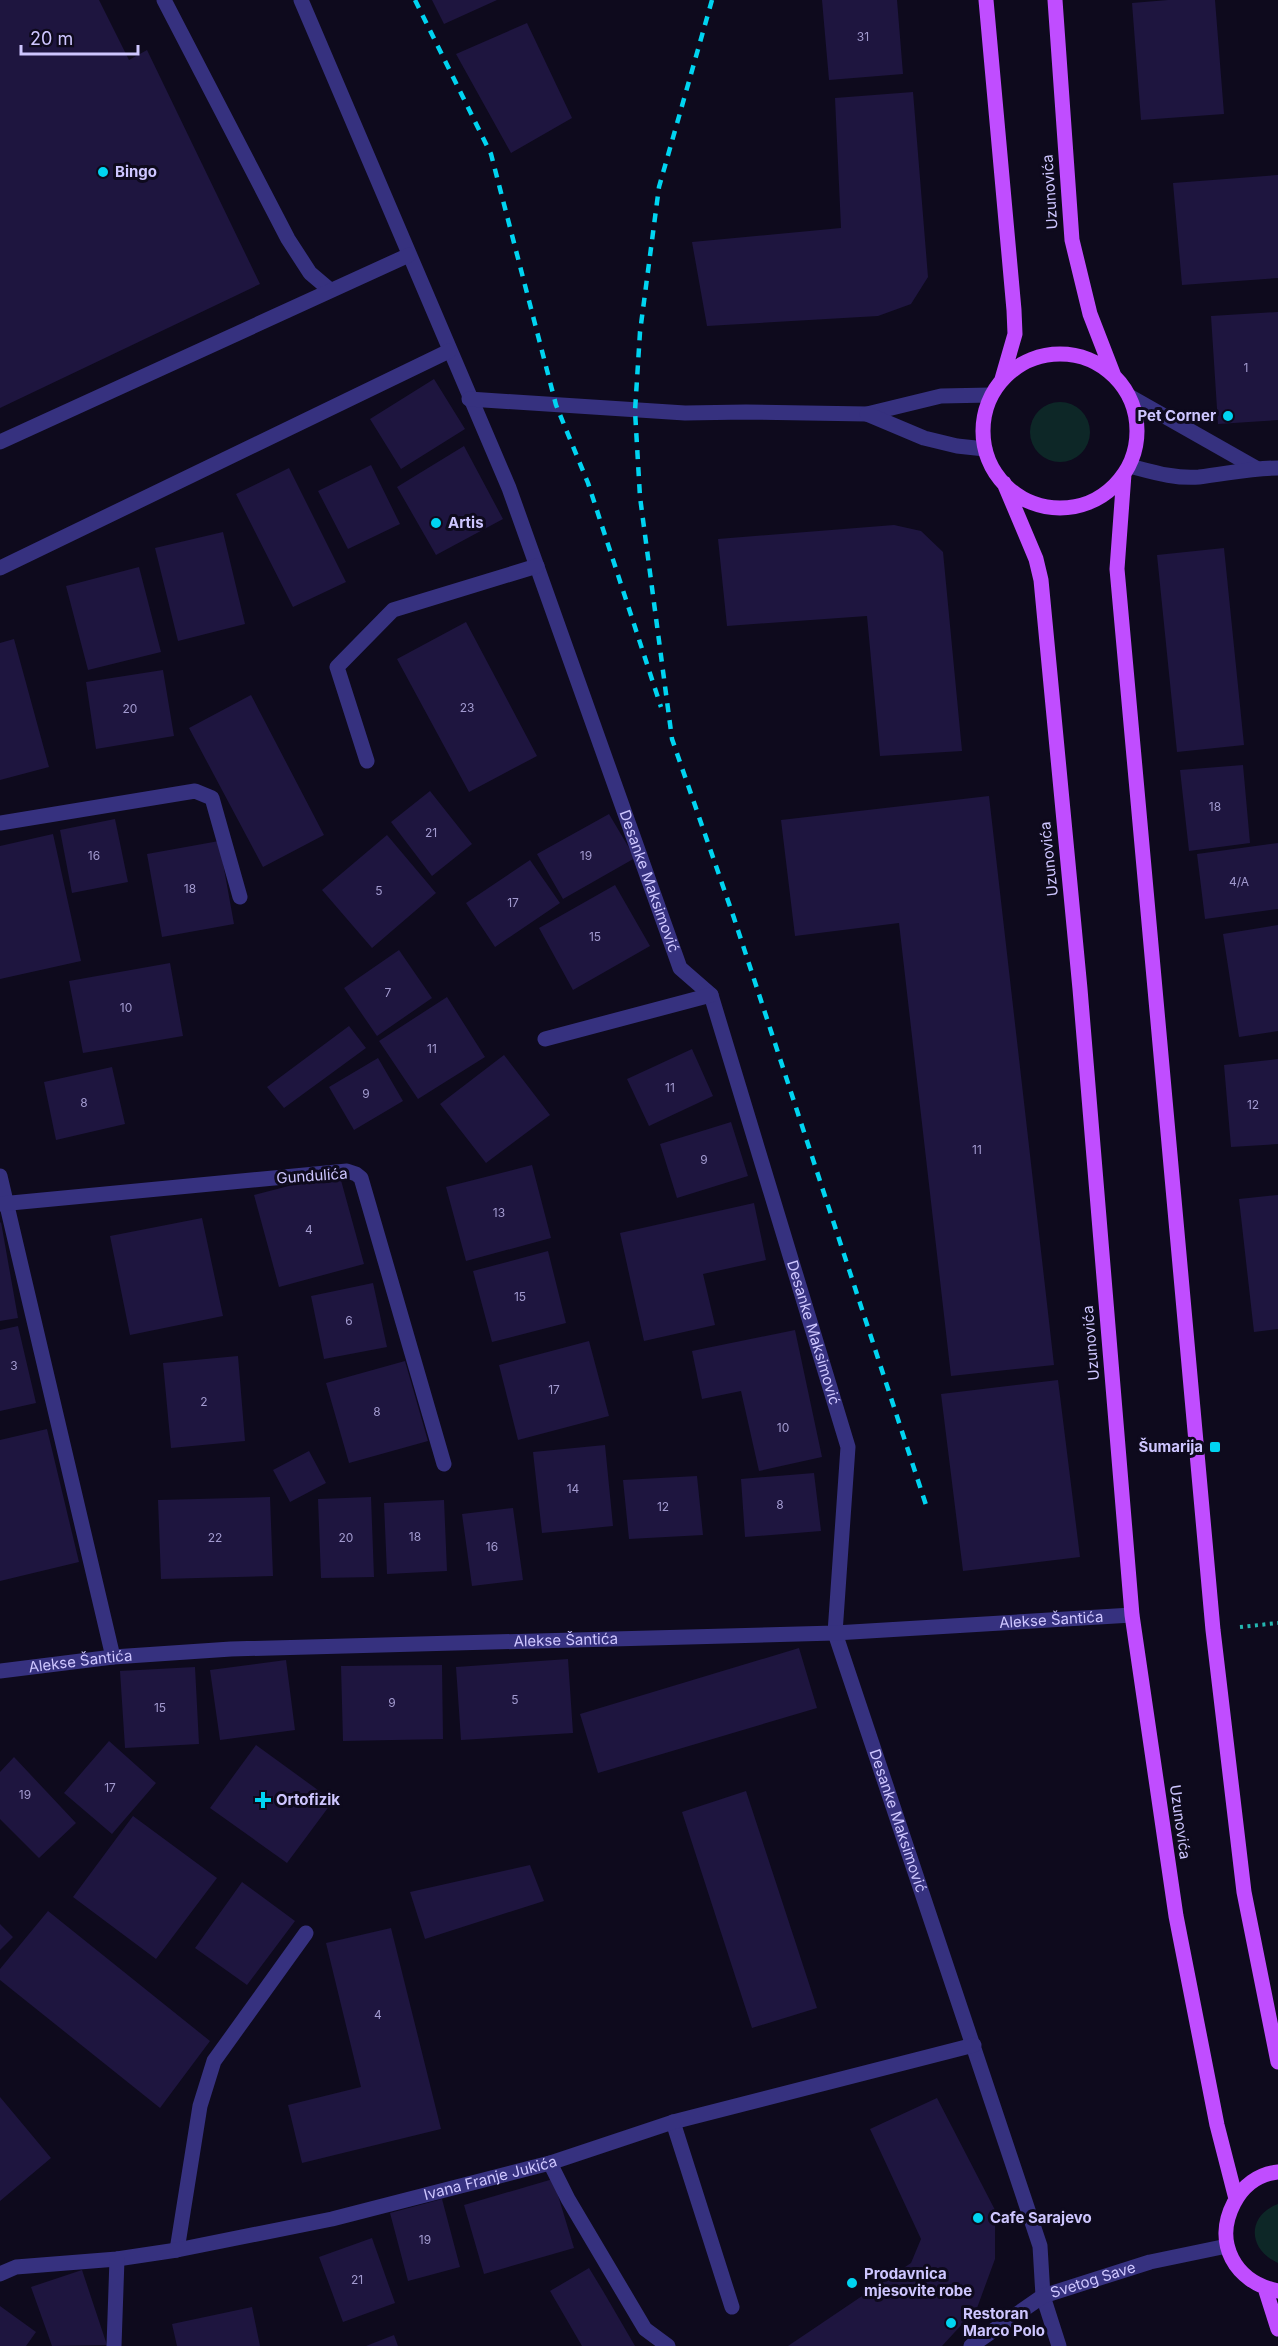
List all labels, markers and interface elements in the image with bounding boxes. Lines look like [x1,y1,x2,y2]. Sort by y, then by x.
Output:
scale bar [21,18,138,56]
text: 20 m [30,28,73,49]
house number: 31 [857,29,869,44]
street label: Uzunovića [1037,154,1062,230]
place label: Bingo [115,162,157,181]
marker: Bingo [96,165,110,179]
house number: 1 [1244,360,1248,375]
place label: Pet Corner [1138,406,1216,425]
marker: Pet Corner [1221,409,1235,423]
place label: Artis [448,513,484,532]
marker: Artis [429,516,443,530]
house number: 23 [460,700,474,715]
house number: 20 [123,701,137,716]
house number: 18 [1209,799,1221,814]
street label: Desanke Maksimović [615,807,684,955]
street label: Uzunovića [1035,821,1062,897]
house number: 21 [425,825,437,840]
house number: 16 [88,848,100,863]
house number: 19 [580,848,592,863]
house number: 4/A [1229,874,1249,889]
house number: 18 [184,881,196,896]
house number: 5 [375,883,383,898]
house number: 17 [507,895,519,910]
house number: 15 [589,929,601,944]
house number: 7 [385,985,392,1000]
house number: 10 [120,1000,132,1015]
house number: 11 [427,1041,437,1056]
house number: 11 [665,1080,675,1095]
house number: 9 [362,1086,370,1101]
house number: 8 [80,1095,88,1110]
house number: 12 [1247,1097,1259,1112]
house number: 11 [972,1142,982,1157]
house number: 9 [700,1152,708,1167]
street label: Gundulića [276,1164,348,1187]
house number: 13 [493,1205,505,1220]
house number: 4 [305,1222,313,1237]
street label: Desanke Maksimović [783,1258,845,1407]
house number: 15 [514,1289,526,1304]
street label: Uzunovića [1078,1305,1103,1381]
house number: 6 [345,1313,353,1328]
house number: 3 [10,1358,18,1373]
house number: 17 [548,1382,560,1397]
house number: 2 [200,1394,208,1409]
house number: 8 [373,1404,381,1419]
house number: 10 [777,1420,789,1435]
place label: Šumarija [1138,1437,1203,1456]
marker: Šumarija [1208,1440,1222,1454]
house number: 14 [567,1481,580,1496]
house number: 8 [776,1497,784,1512]
house number: 12 [657,1499,669,1514]
house number: 18 [409,1529,421,1544]
house number: 22 [208,1530,222,1545]
house number: 20 [339,1530,353,1545]
house number: 16 [486,1539,498,1554]
street label: Alekse Šantića [998,1607,1104,1632]
street label: Alekse Šantića [513,1629,618,1651]
street label: Alekse Šantića [27,1646,133,1676]
house number: 5 [511,1692,519,1707]
house number: 9 [388,1695,396,1710]
house number: 15 [154,1700,166,1715]
street label: Desanke Maksimović [866,1747,931,1895]
house number: 17 [104,1780,116,1795]
street label: Uzunovića [1166,1783,1195,1860]
house number: 19 [19,1787,31,1802]
place label: Ortofizik [276,1790,340,1809]
marker: Ortofizik [254,1791,272,1809]
house number: 4 [374,2007,382,2022]
street label: Ivana Franje Jukića [422,2151,559,2204]
place label: Cafe Sarajevo [990,2208,1092,2227]
marker: Cafe Sarajevo [971,2211,985,2225]
house number: 19 [419,2232,431,2247]
street label: Svetog Save [1048,2257,1138,2302]
place label: Prodavnica mjesovite robe [864,2264,972,2300]
house number: 21 [351,2272,363,2287]
marker: Prodavnica mjesovite robe [845,2276,859,2290]
place label: Restoran Marco Polo [963,2304,1045,2340]
marker: Restoran Marco Polo [944,2316,958,2330]

